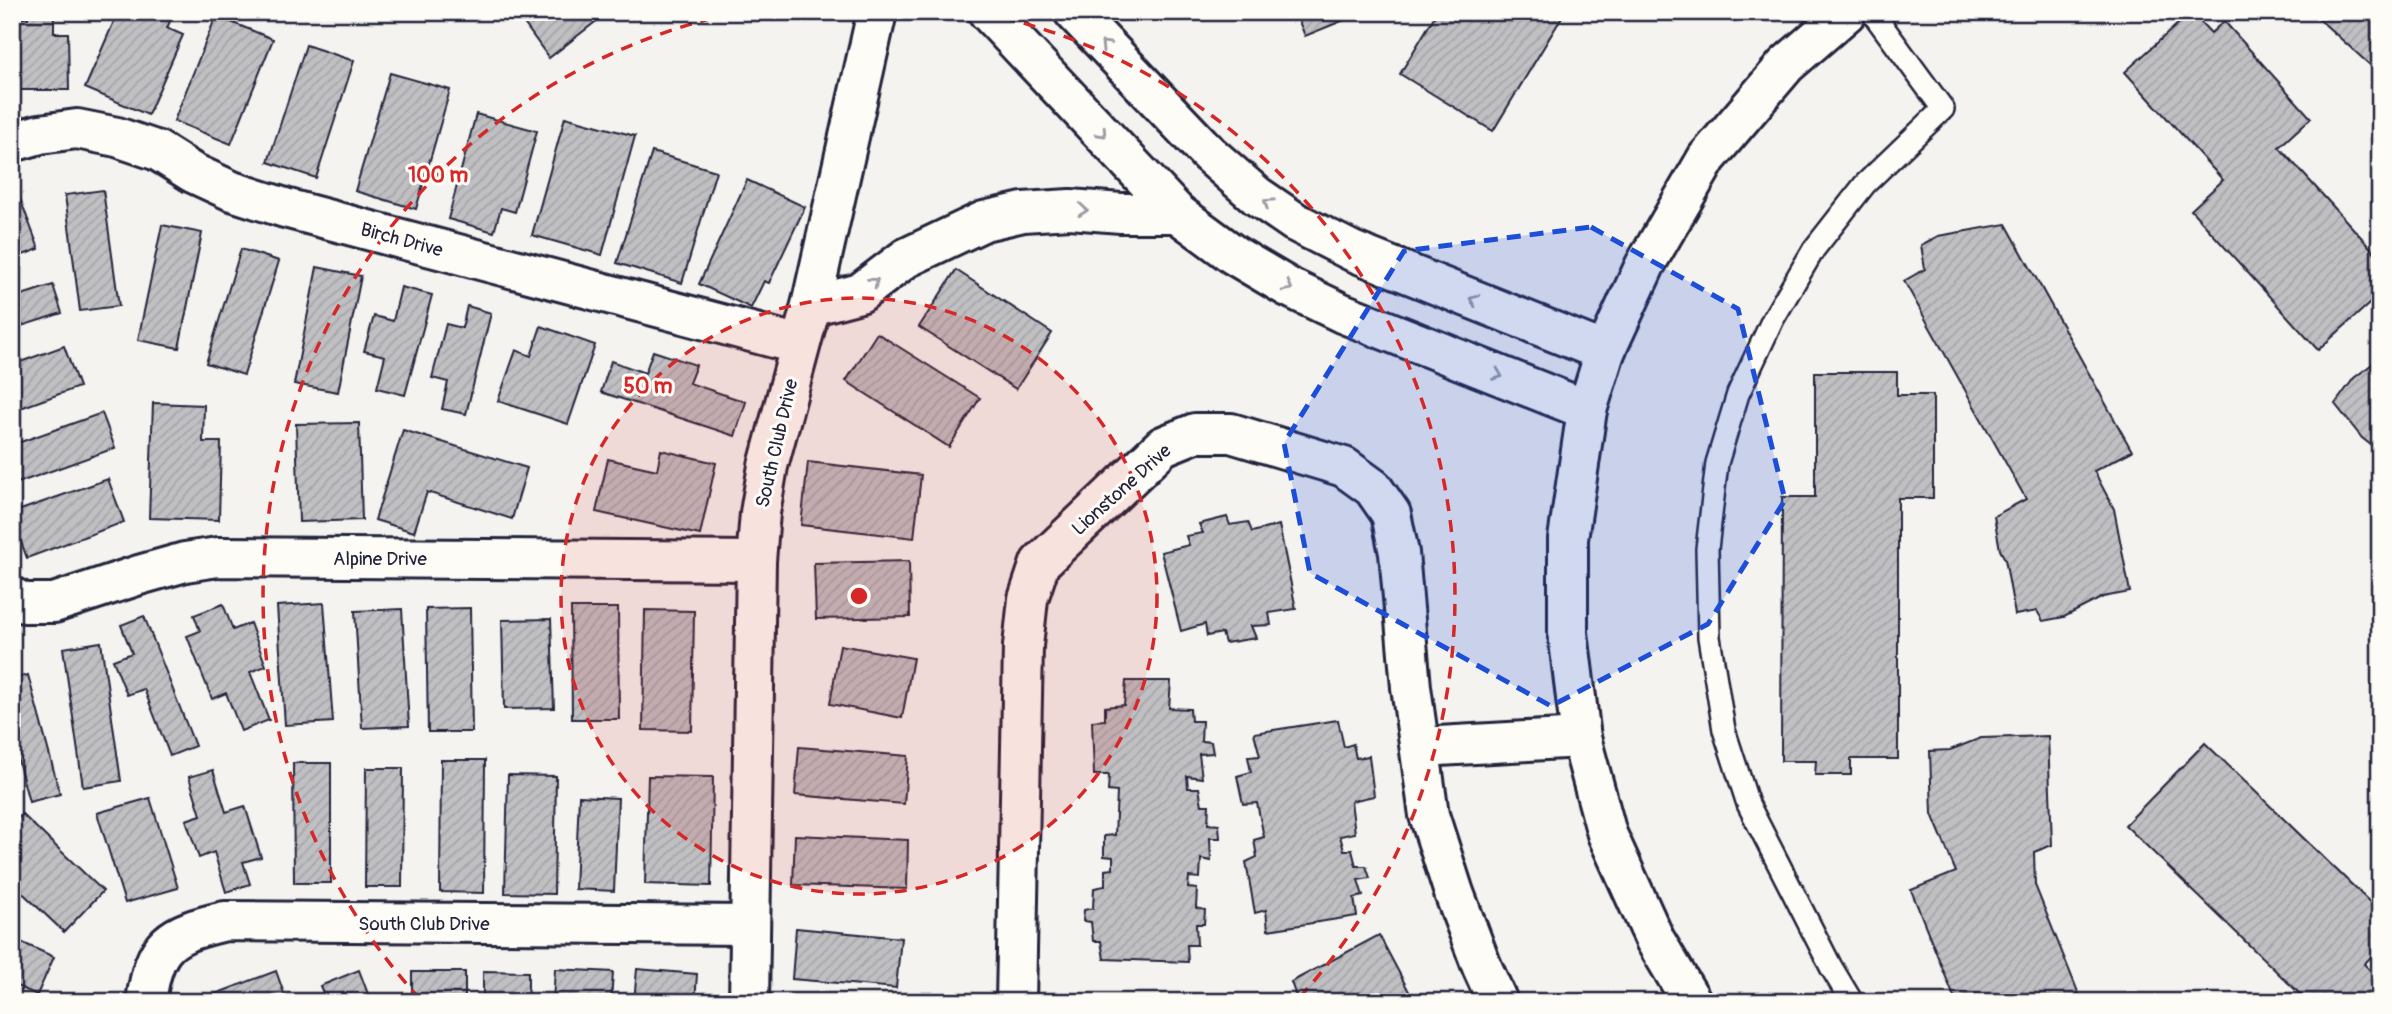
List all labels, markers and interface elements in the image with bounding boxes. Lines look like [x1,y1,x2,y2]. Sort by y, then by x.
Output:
one-way arrow [1101,40,1114,53]
one-way arrow [1093,125,1106,138]
text: 100 m [408,162,468,189]
one-way arrow [1263,199,1276,211]
one-way arrow [1078,202,1089,217]
street label: Birch Drive [358,217,446,263]
one-way arrow [866,278,878,291]
one-way arrow [1281,279,1293,292]
one-way arrow [1468,294,1480,308]
one-way arrow [1491,367,1503,381]
text: 50 m [624,373,673,400]
street label: South Club Drive [751,376,804,510]
street label: Lionstone Drive [1067,438,1177,541]
street label: Alpine Drive [333,547,428,571]
centre of rings [847,584,871,608]
street label: South Club Drive [358,912,490,936]

